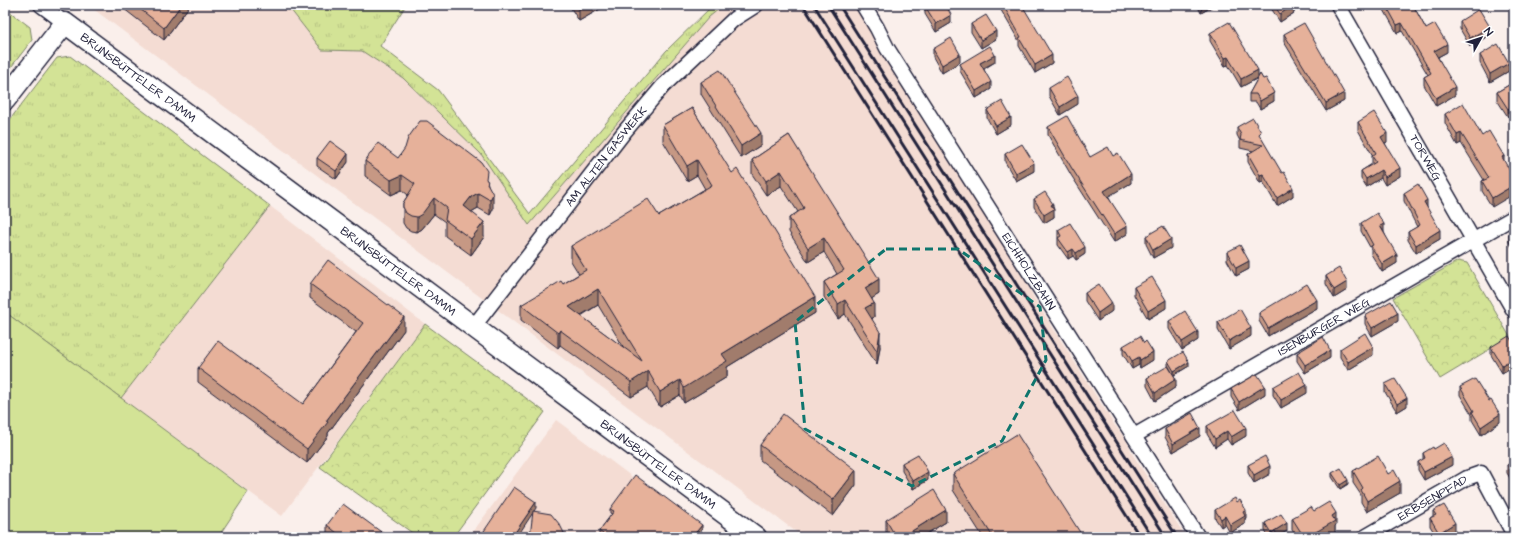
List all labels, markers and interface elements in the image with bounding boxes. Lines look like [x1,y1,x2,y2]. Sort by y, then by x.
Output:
north arrow [1461,18,1501,58]
text: N [1480,25,1496,39]
street label: BRUNSBÜTTELER DAMM [77,29,200,126]
street label: AM ALTEN GASWERK [561,102,651,210]
street label: TORWEG [1406,131,1446,184]
street label: BRUNSBÜTTELER DAMM [337,222,460,320]
street label: EICHHOLZBAHN [998,229,1060,314]
street label: ISENBURGER WEG [1275,293,1373,360]
street label: BRUNSBÜTTELER DAMM [597,416,720,513]
street label: ERBSENPFAD [1395,471,1471,525]

